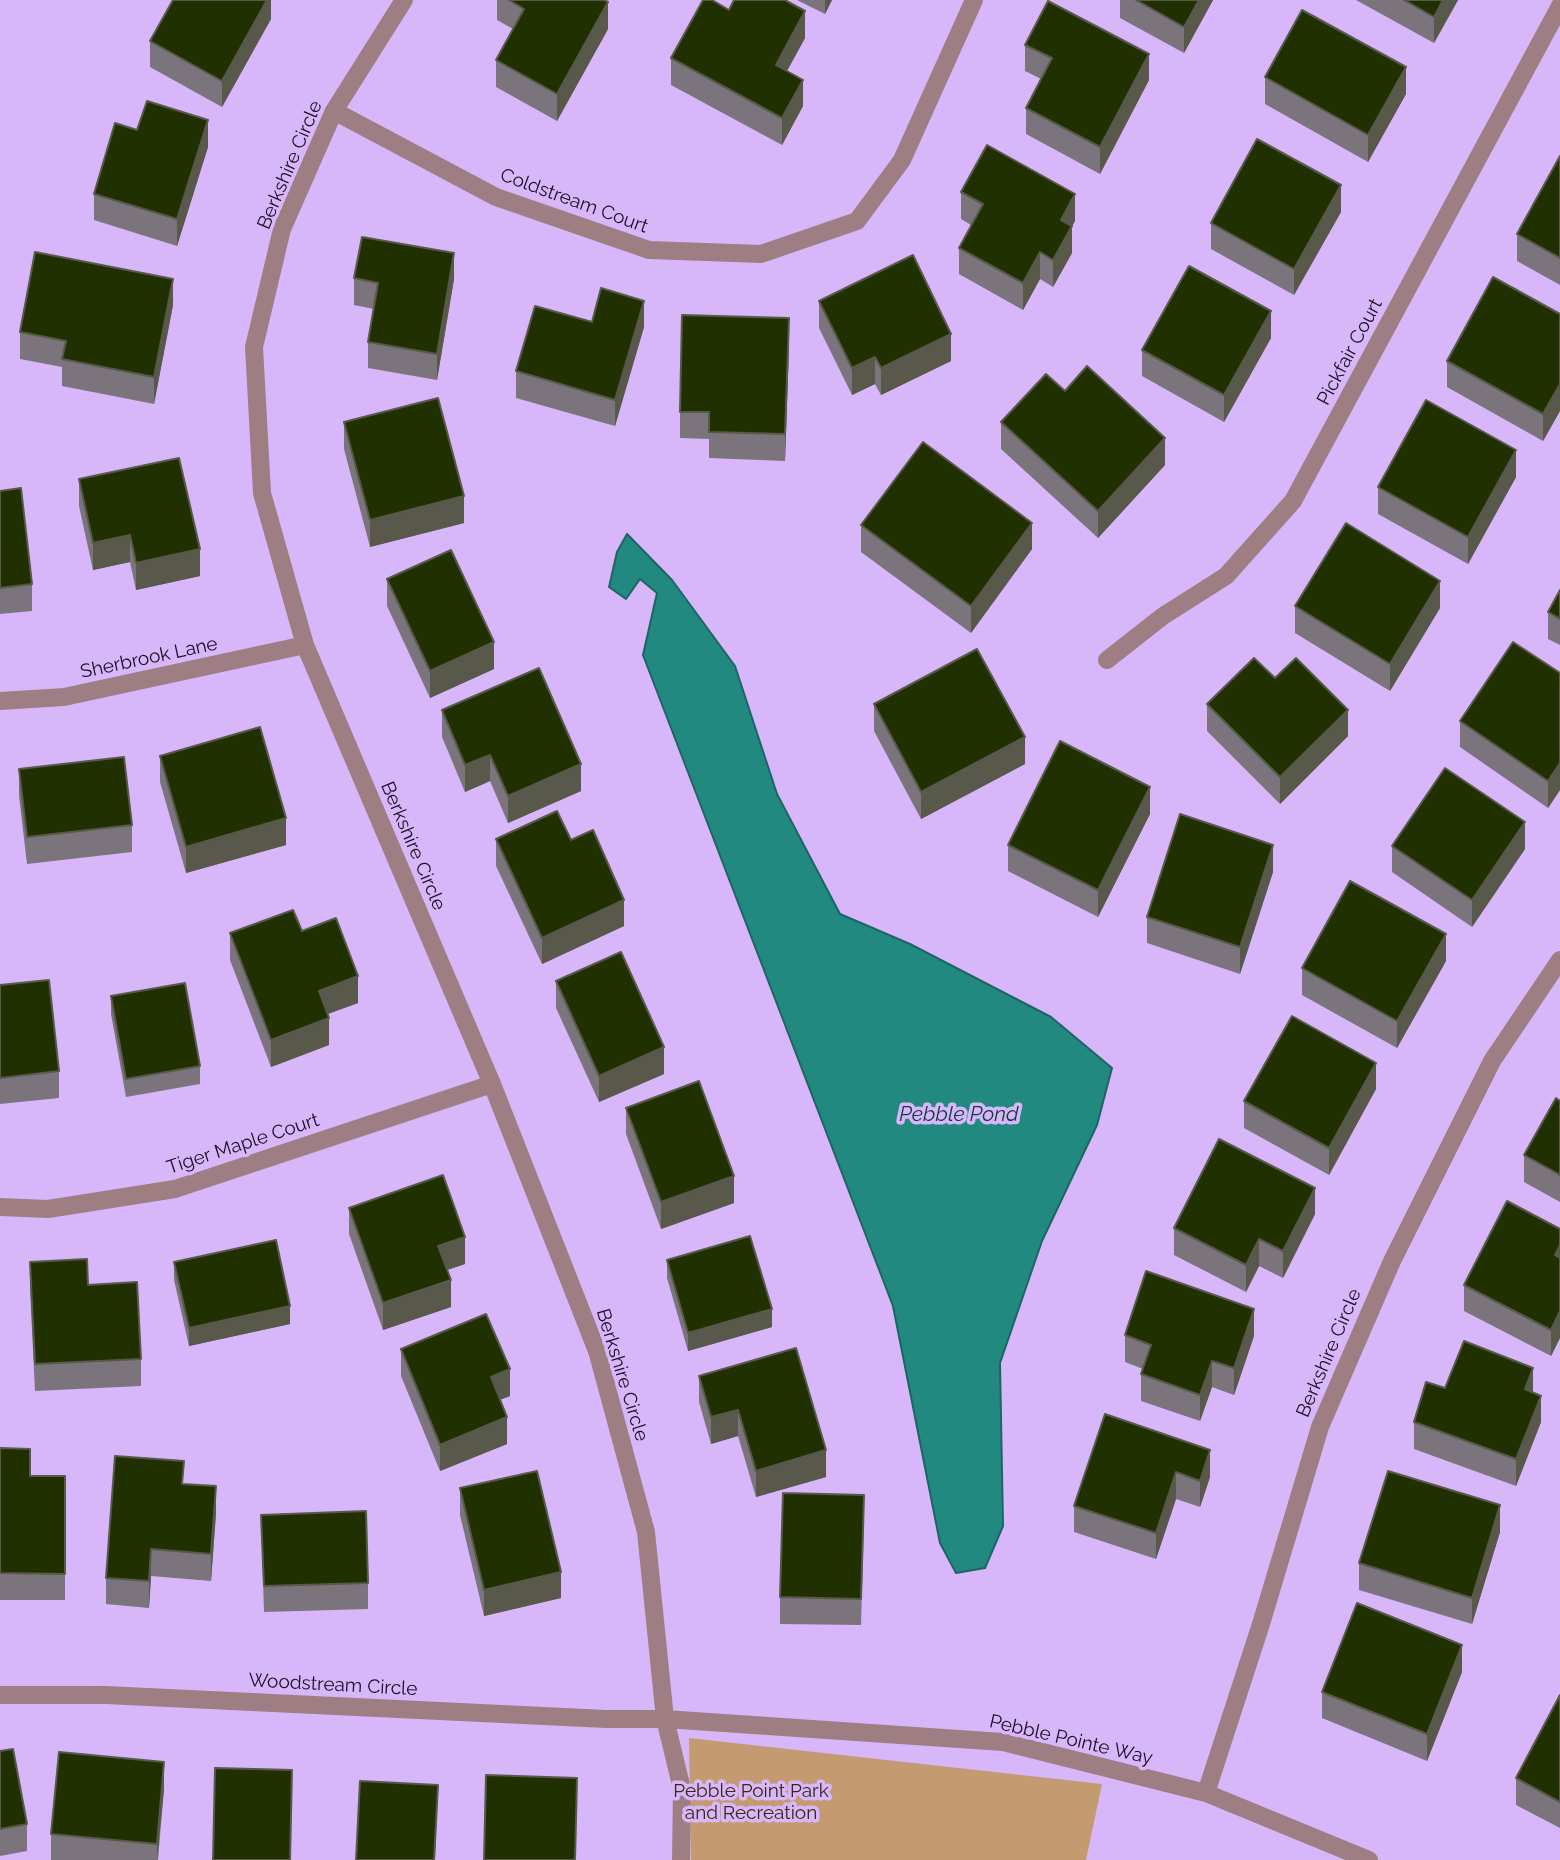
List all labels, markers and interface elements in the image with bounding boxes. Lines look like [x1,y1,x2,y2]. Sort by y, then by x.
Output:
street label: Berkshire Circle [253,97,327,233]
street label: Coldstream Court [497,164,651,238]
street label: Pickfair Court [1312,295,1388,409]
street label: Sherbrook Lane [78,632,220,684]
street label: Berkshire Circle [376,778,450,914]
water label: Pebble Pond [899,1102,1019,1128]
street label: Tiger Maple Court [164,1109,322,1179]
street label: Berkshire Circle [1292,1285,1366,1421]
street label: Berkshire Circle [591,1306,653,1444]
street label: Woodstream Circle [248,1669,418,1701]
street label: Pebble Pointe Way [987,1710,1155,1770]
park label: Pebble Point Park and Recreation [673,1780,829,1824]

